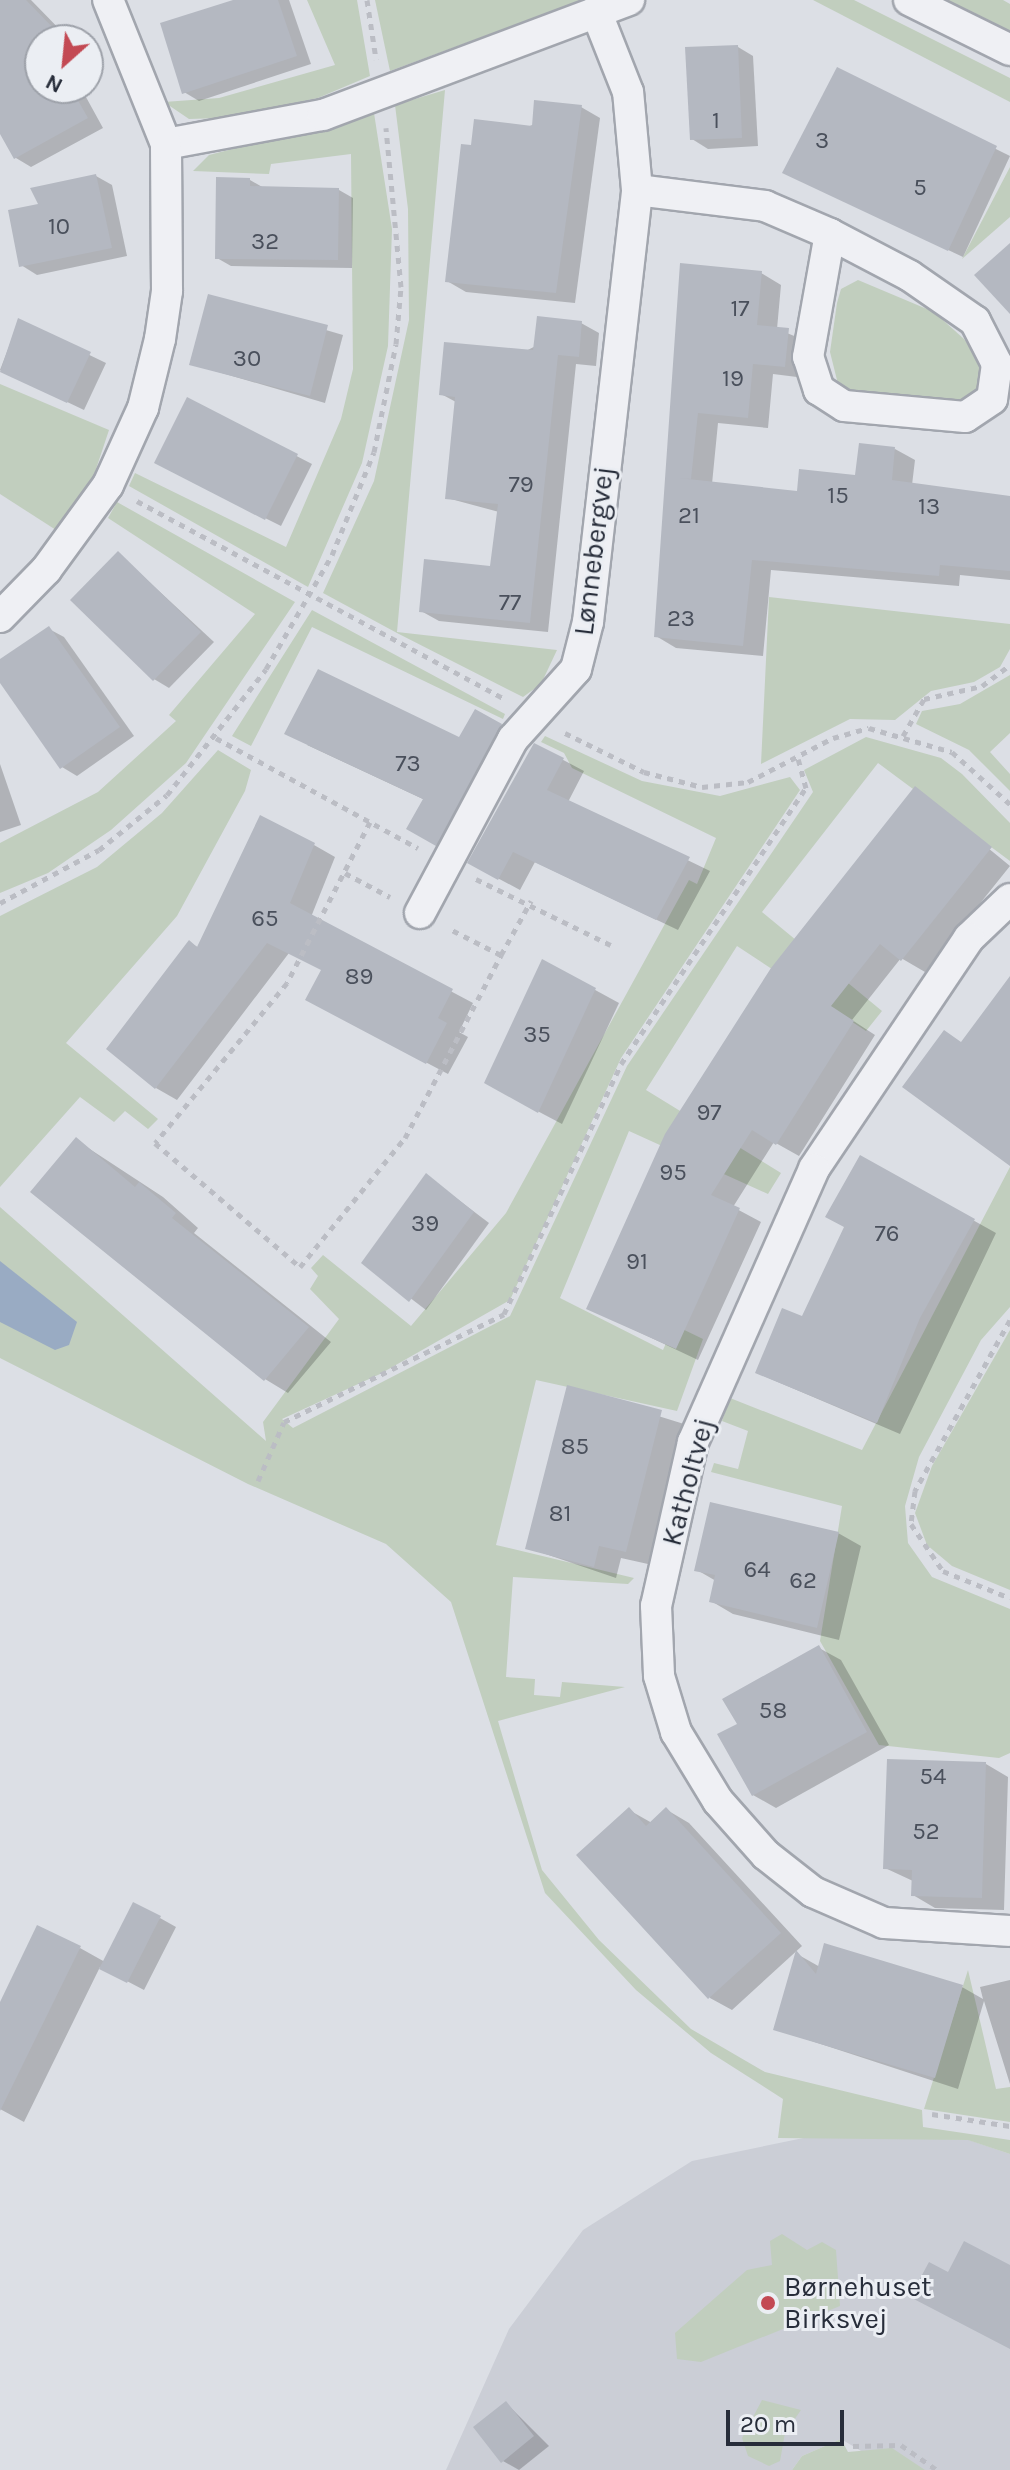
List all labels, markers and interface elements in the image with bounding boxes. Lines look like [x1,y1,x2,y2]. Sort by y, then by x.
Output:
north arrow [24,24,104,104]
text: N [41,68,67,99]
house number: 1 [712,107,720,135]
house number: 3 [815,127,829,155]
house number: 5 [913,174,927,202]
house number: 10 [48,213,70,241]
house number: 32 [251,228,279,256]
house number: 17 [730,295,750,323]
house number: 30 [233,345,261,373]
house number: 19 [722,365,744,393]
street label: Lønnebergvej [567,464,621,638]
house number: 79 [508,471,534,499]
house number: 15 [827,482,849,510]
house number: 13 [918,493,940,521]
house number: 21 [678,502,700,530]
house number: 77 [499,589,521,617]
house number: 23 [667,605,695,633]
house number: 73 [395,750,421,778]
house number: 65 [251,905,279,933]
house number: 89 [345,963,373,991]
house number: 35 [523,1021,551,1049]
house number: 97 [696,1099,722,1127]
house number: 95 [659,1159,687,1187]
house number: 39 [411,1210,439,1238]
house number: 76 [874,1220,900,1248]
house number: 91 [626,1248,648,1276]
street label: Katholtvej [655,1415,721,1549]
house number: 85 [561,1433,589,1461]
house number: 81 [549,1500,571,1528]
house number: 64 [743,1556,771,1584]
house number: 62 [789,1567,817,1595]
house number: 58 [759,1697,787,1725]
house number: 54 [920,1763,946,1791]
house number: 52 [912,1818,940,1846]
place label: Børnehuset Birksvej [784,2270,932,2336]
marker: Børnehuset Birksvej [759,2294,777,2312]
scale bar [730,2394,848,2444]
text: 20 m [740,2410,796,2438]

